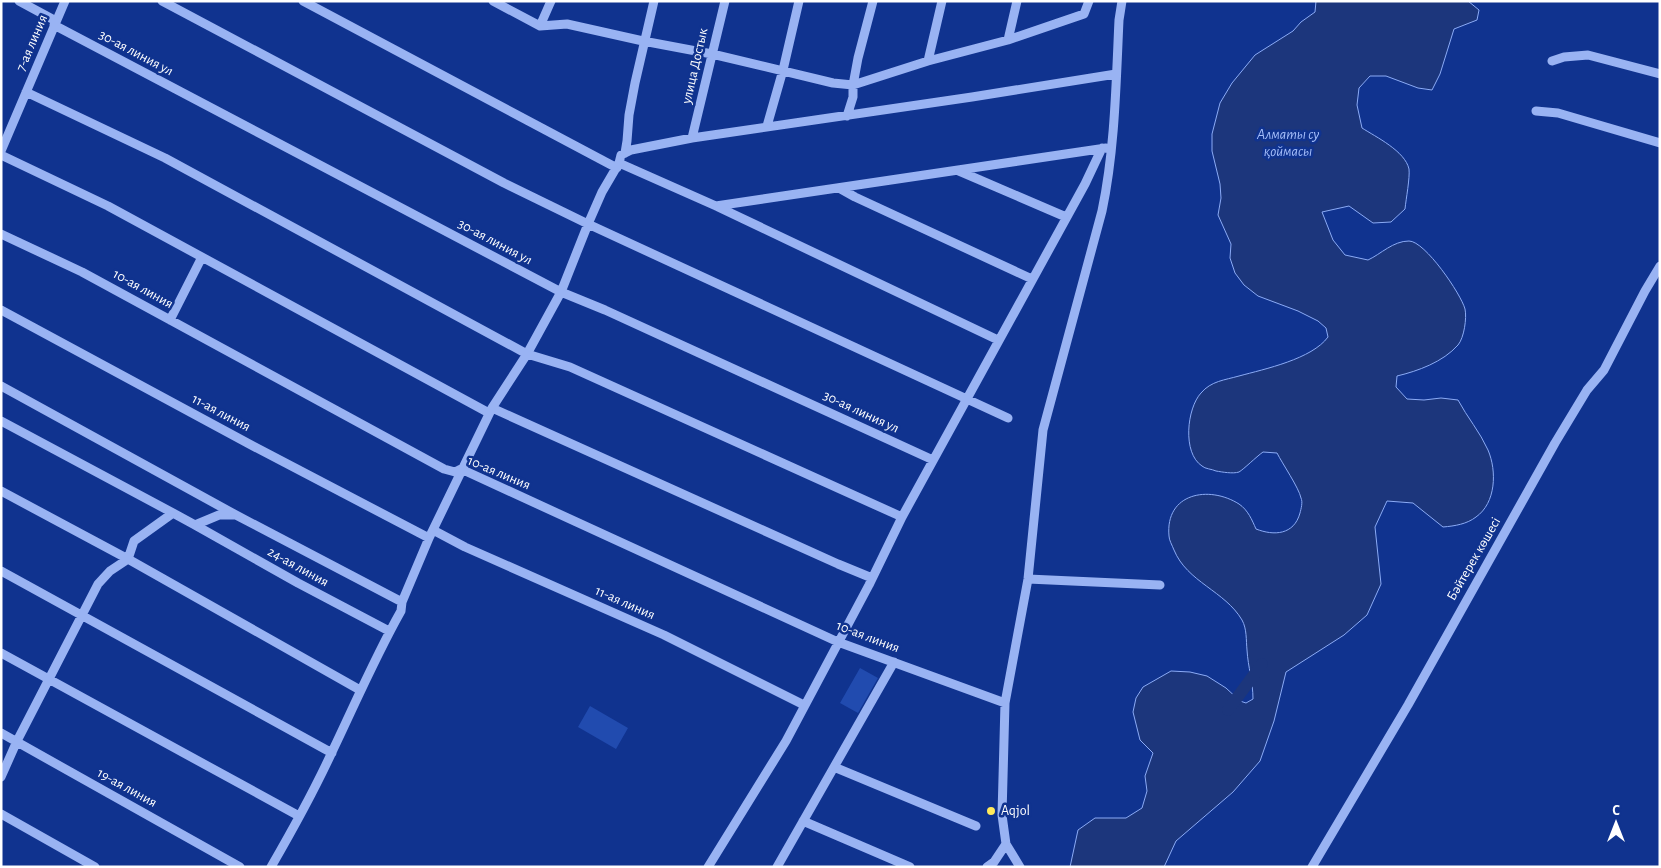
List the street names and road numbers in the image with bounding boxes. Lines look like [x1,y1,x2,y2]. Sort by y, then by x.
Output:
street label: 7-ая линия [14,13,50,73]
street label: улица Достык [679,26,711,106]
street label: 30-ая линия ул [97,28,175,78]
street label: 30-ая линия ул [456,217,534,267]
street label: 10-ая линия [111,267,175,311]
street label: 30-ая линия ул [821,388,901,436]
street label: 11-ая линия [190,392,252,434]
street label: 10-ая линия [466,454,532,492]
street label: Бәйтерек көшесі [1445,515,1503,603]
street label: 24-ая линия [265,545,331,589]
street label: 11-ая линия [593,584,657,622]
street label: 10-ая линия [834,619,902,655]
street label: 19-ая линия [95,766,159,810]

